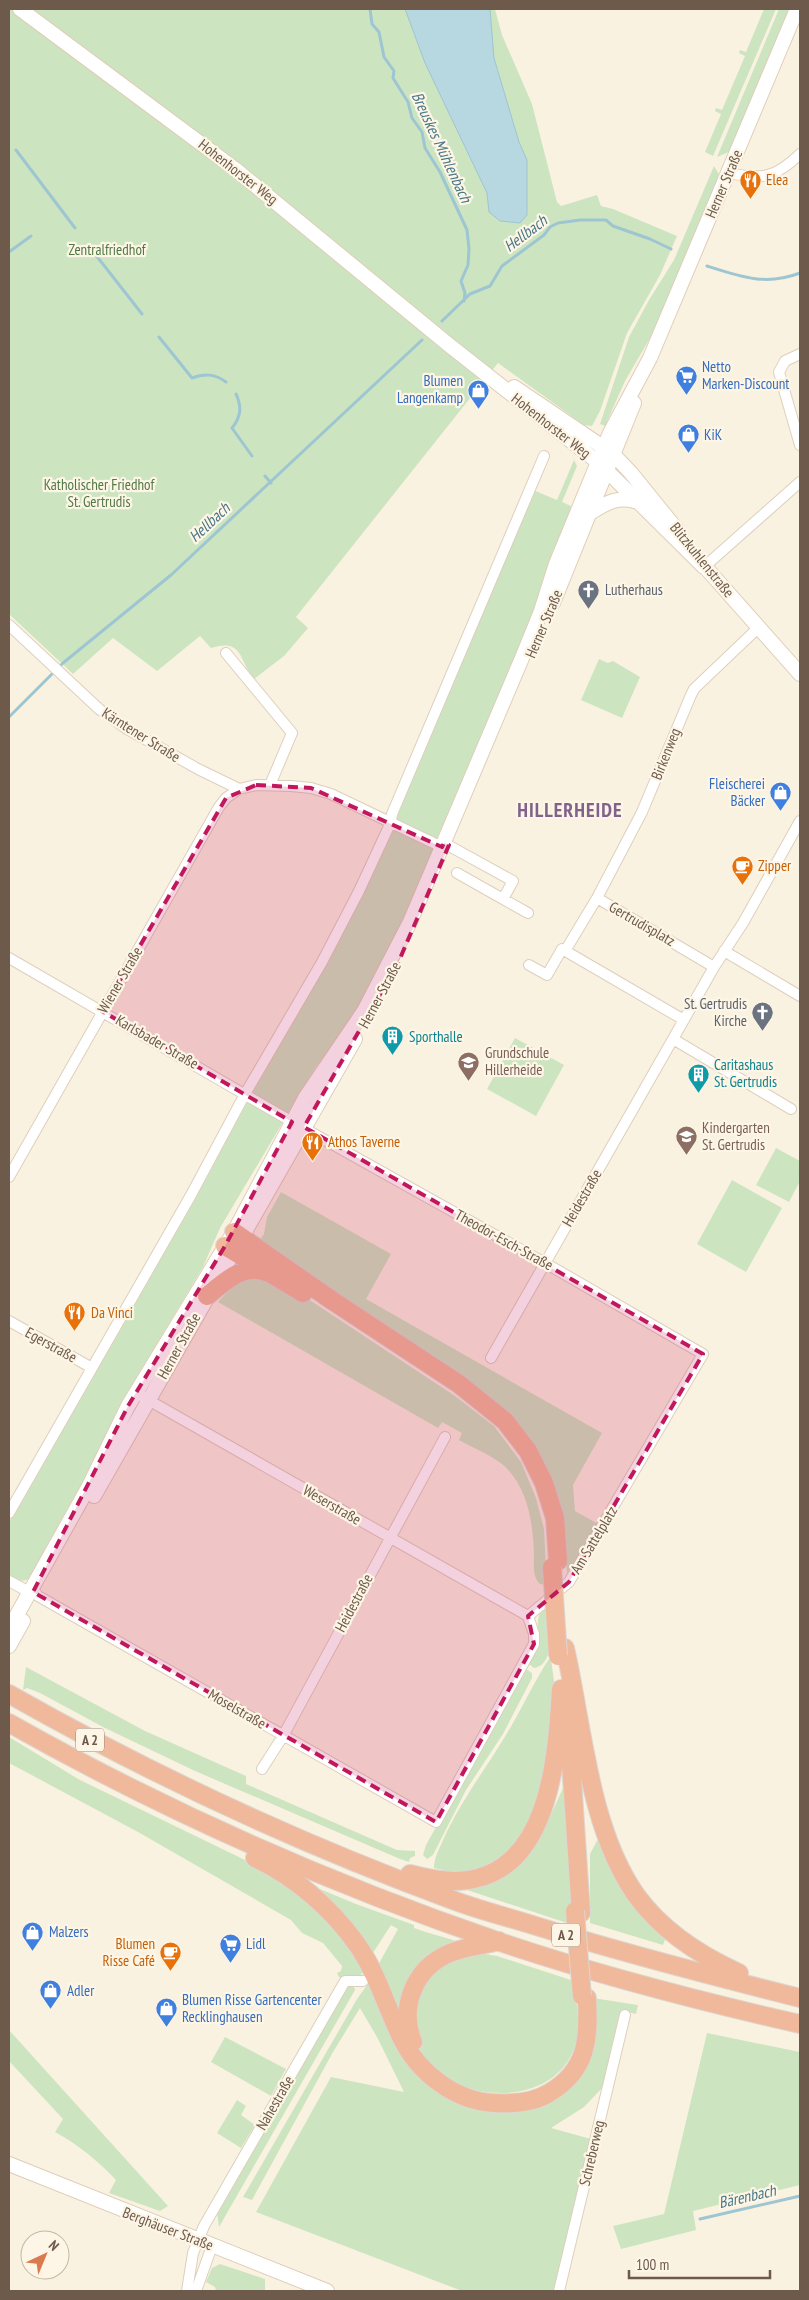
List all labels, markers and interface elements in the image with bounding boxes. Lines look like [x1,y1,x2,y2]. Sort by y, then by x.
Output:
water label: Breuskes Mühlenbach [408,88,477,206]
street label: Hohenhorster Weg [195,135,282,208]
street label: Herner Straße [701,147,746,221]
restaurant icon: Elea [738,168,762,199]
place label: Elea [766,170,788,189]
water label: Hellbach [500,210,551,256]
park label: Zentralfriedhof [68,240,147,259]
place label: Netto Marken-Discount [702,357,789,393]
supermarket icon: Netto Marken-Discount [674,364,698,395]
place label: Blumen Langenkamp [397,371,463,407]
shop icon: Blumen Langenkamp [467,378,491,409]
street label: Hohenhorster Weg [508,389,595,462]
shop icon: KiK [676,423,700,454]
place label: KiK [704,425,723,444]
park label: Katholischer Friedhof St. Gertrudis [44,475,155,511]
water label: Hellbach [184,497,234,546]
street label: Blitzkuhlenstraße [666,518,739,601]
church icon: Lutherhaus [577,578,601,609]
place label: Lutherhaus [605,580,663,599]
street label: Herner Straße [521,587,566,661]
street label: Kärntener Straße [99,703,184,766]
street label: Birkenweg [647,725,684,782]
place label: Fleischerei Bäcker [709,774,766,810]
shop icon: Fleischerei Bäcker [769,781,793,812]
district label: HILLERHEIDE [517,797,623,823]
cafe icon: Zipper [730,854,754,885]
place label: Zipper [758,856,792,875]
street label: Gertrudisplatz [606,897,679,950]
street label: Wiener Straße [93,943,146,1016]
street label: Herner Straße [354,958,405,1031]
place label: St. Gertrudis Kirche [684,994,747,1030]
church icon: St. Gertrudis Kirche [751,1001,775,1032]
street label: Karlsbader Straße [112,1010,202,1073]
building icon: Sporthalle [381,1025,405,1056]
place label: Sporthalle [409,1027,463,1046]
place label: Grundschule Hillerheide [485,1043,549,1079]
school or university icon: Grundschule Hillerheide [457,1050,481,1081]
place label: Caritashaus St. Gertrudis [714,1055,777,1091]
building icon: Caritashaus St. Gertrudis [686,1062,710,1093]
place label: Kindergarten St. Gertrudis [702,1118,770,1154]
school or university icon: Kindergarten St. Gertrudis [674,1125,698,1156]
restaurant icon: Athos Taverne [300,1130,324,1161]
place label: Athos Taverne [328,1132,400,1151]
street label: Heidestraße [558,1166,606,1230]
street label: Theodor-Esch-Straße [452,1205,557,1274]
restaurant icon: Da Vinci [63,1301,87,1332]
place label: Da Vinci [91,1303,133,1322]
street label: Herner Straße [153,1309,204,1382]
street label: Egerstraße [22,1323,80,1366]
street label: Weserstraße [300,1480,365,1529]
street label: Am Sattelplatz [566,1502,621,1577]
street label: Heidestraße [330,1570,377,1635]
street label: Moselstraße [205,1684,270,1733]
road number: A 2 [76,1728,104,1752]
shop icon: Malzers [21,1920,45,1951]
place label: Malzers [49,1922,89,1941]
road number: A 2 [552,1924,580,1946]
supermarket icon: Lidl [218,1932,242,1963]
place label: Blumen Risse Café [102,1934,155,1970]
place label: Lidl [246,1934,266,1953]
cafe icon: Blumen Risse Café [159,1941,183,1972]
shop icon: Adler [39,1979,63,2010]
place label: Adler [67,1981,95,2000]
place label: Blumen Risse Gartencenter Recklinghausen [182,1990,322,2026]
shop icon: Blumen Risse Gartencenter Recklinghausen [154,1997,178,2028]
street label: Nahestraße [251,2072,298,2133]
street label: Schreberweg [575,2118,608,2188]
water label: Bärenbach [716,2180,778,2212]
street label: Berghäuser Straße [120,2203,216,2255]
north arrow [20,2230,70,2280]
text: N [45,2237,63,2255]
scale bar [629,2248,770,2280]
text: 100 m [636,2255,669,2274]

